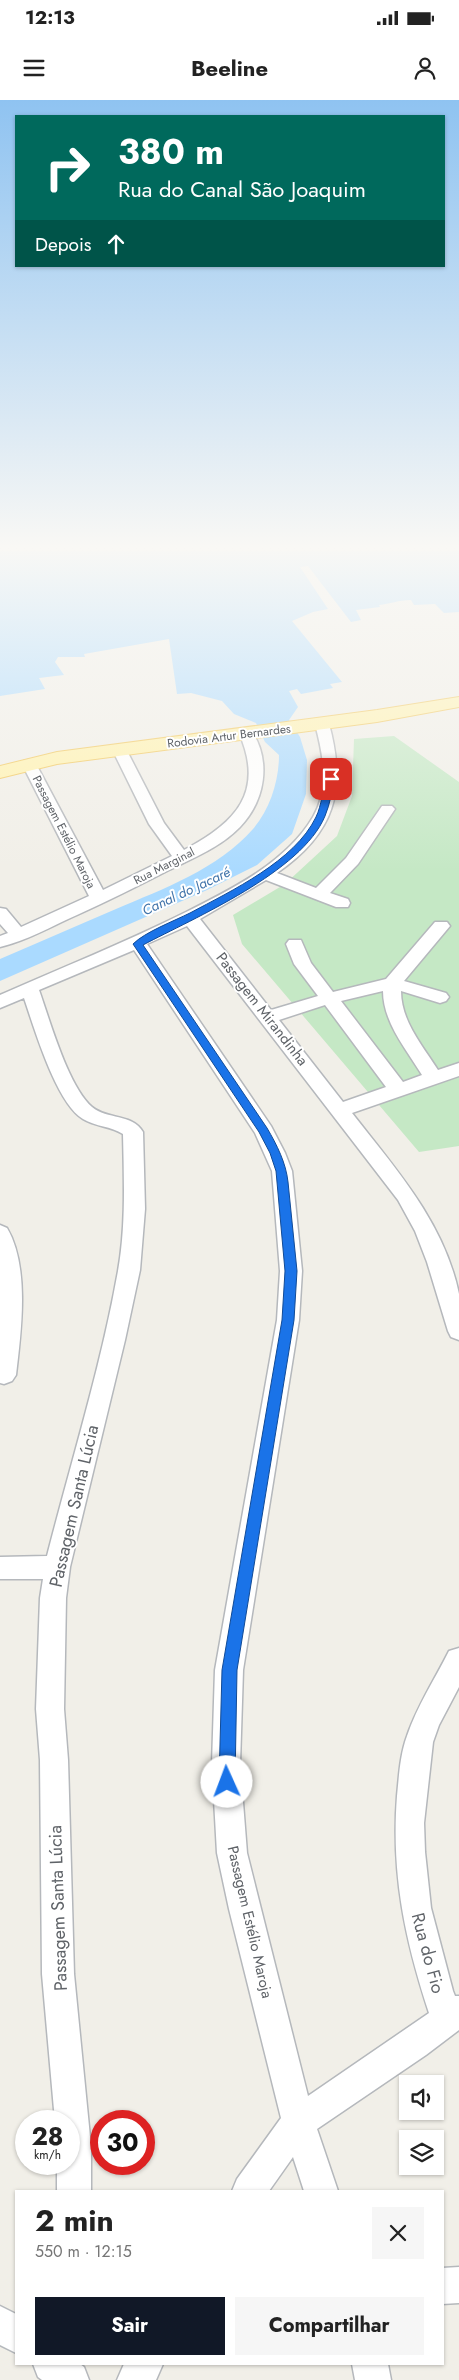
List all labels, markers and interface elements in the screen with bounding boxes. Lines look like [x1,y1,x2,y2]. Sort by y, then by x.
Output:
text: 12:13 [25,4,75,31]
text: Beeline [191,52,268,84]
icon: menu [20,54,48,82]
icon: person [411,54,439,82]
text: 380 m [118,127,224,177]
icon: right [35,135,100,200]
text: Rua do Canal São Joaquim [118,173,366,205]
icon: ahead [102,230,130,258]
text: Depois [35,231,92,258]
street label: Rodovia Artur Bernardes [166,719,292,753]
pin [310,758,352,800]
icon: arrive [317,765,345,793]
street label: Passagem Estélio Maroja [28,772,100,892]
street label: Rua Marginal [130,843,198,889]
water label: Canal do Jacaré [139,861,234,920]
street label: Passagem Mirandinha [211,948,313,1070]
street label: Passagem Santa Lúcia [43,1422,105,1590]
position arrow [200,1755,252,1807]
street label: Passagem Santa Lúcia [42,1825,74,1991]
street label: Passagem Estélio Maroja [222,1844,278,2000]
street label: Rua do Fio [405,1910,451,1996]
map controls [399,2075,444,2175]
button: sound [399,2075,444,2120]
speed limit sign: 30 [90,2110,155,2175]
text: 28 [31,2118,64,2154]
button: layers [399,2130,444,2175]
text: km/h [34,2146,61,2164]
text: 2 min [35,2199,114,2242]
button: close [372,2207,424,2259]
text: 550 m · 12:15 [35,2240,132,2263]
button: Sair [35,2297,225,2355]
button: Compartilhar [235,2297,424,2355]

